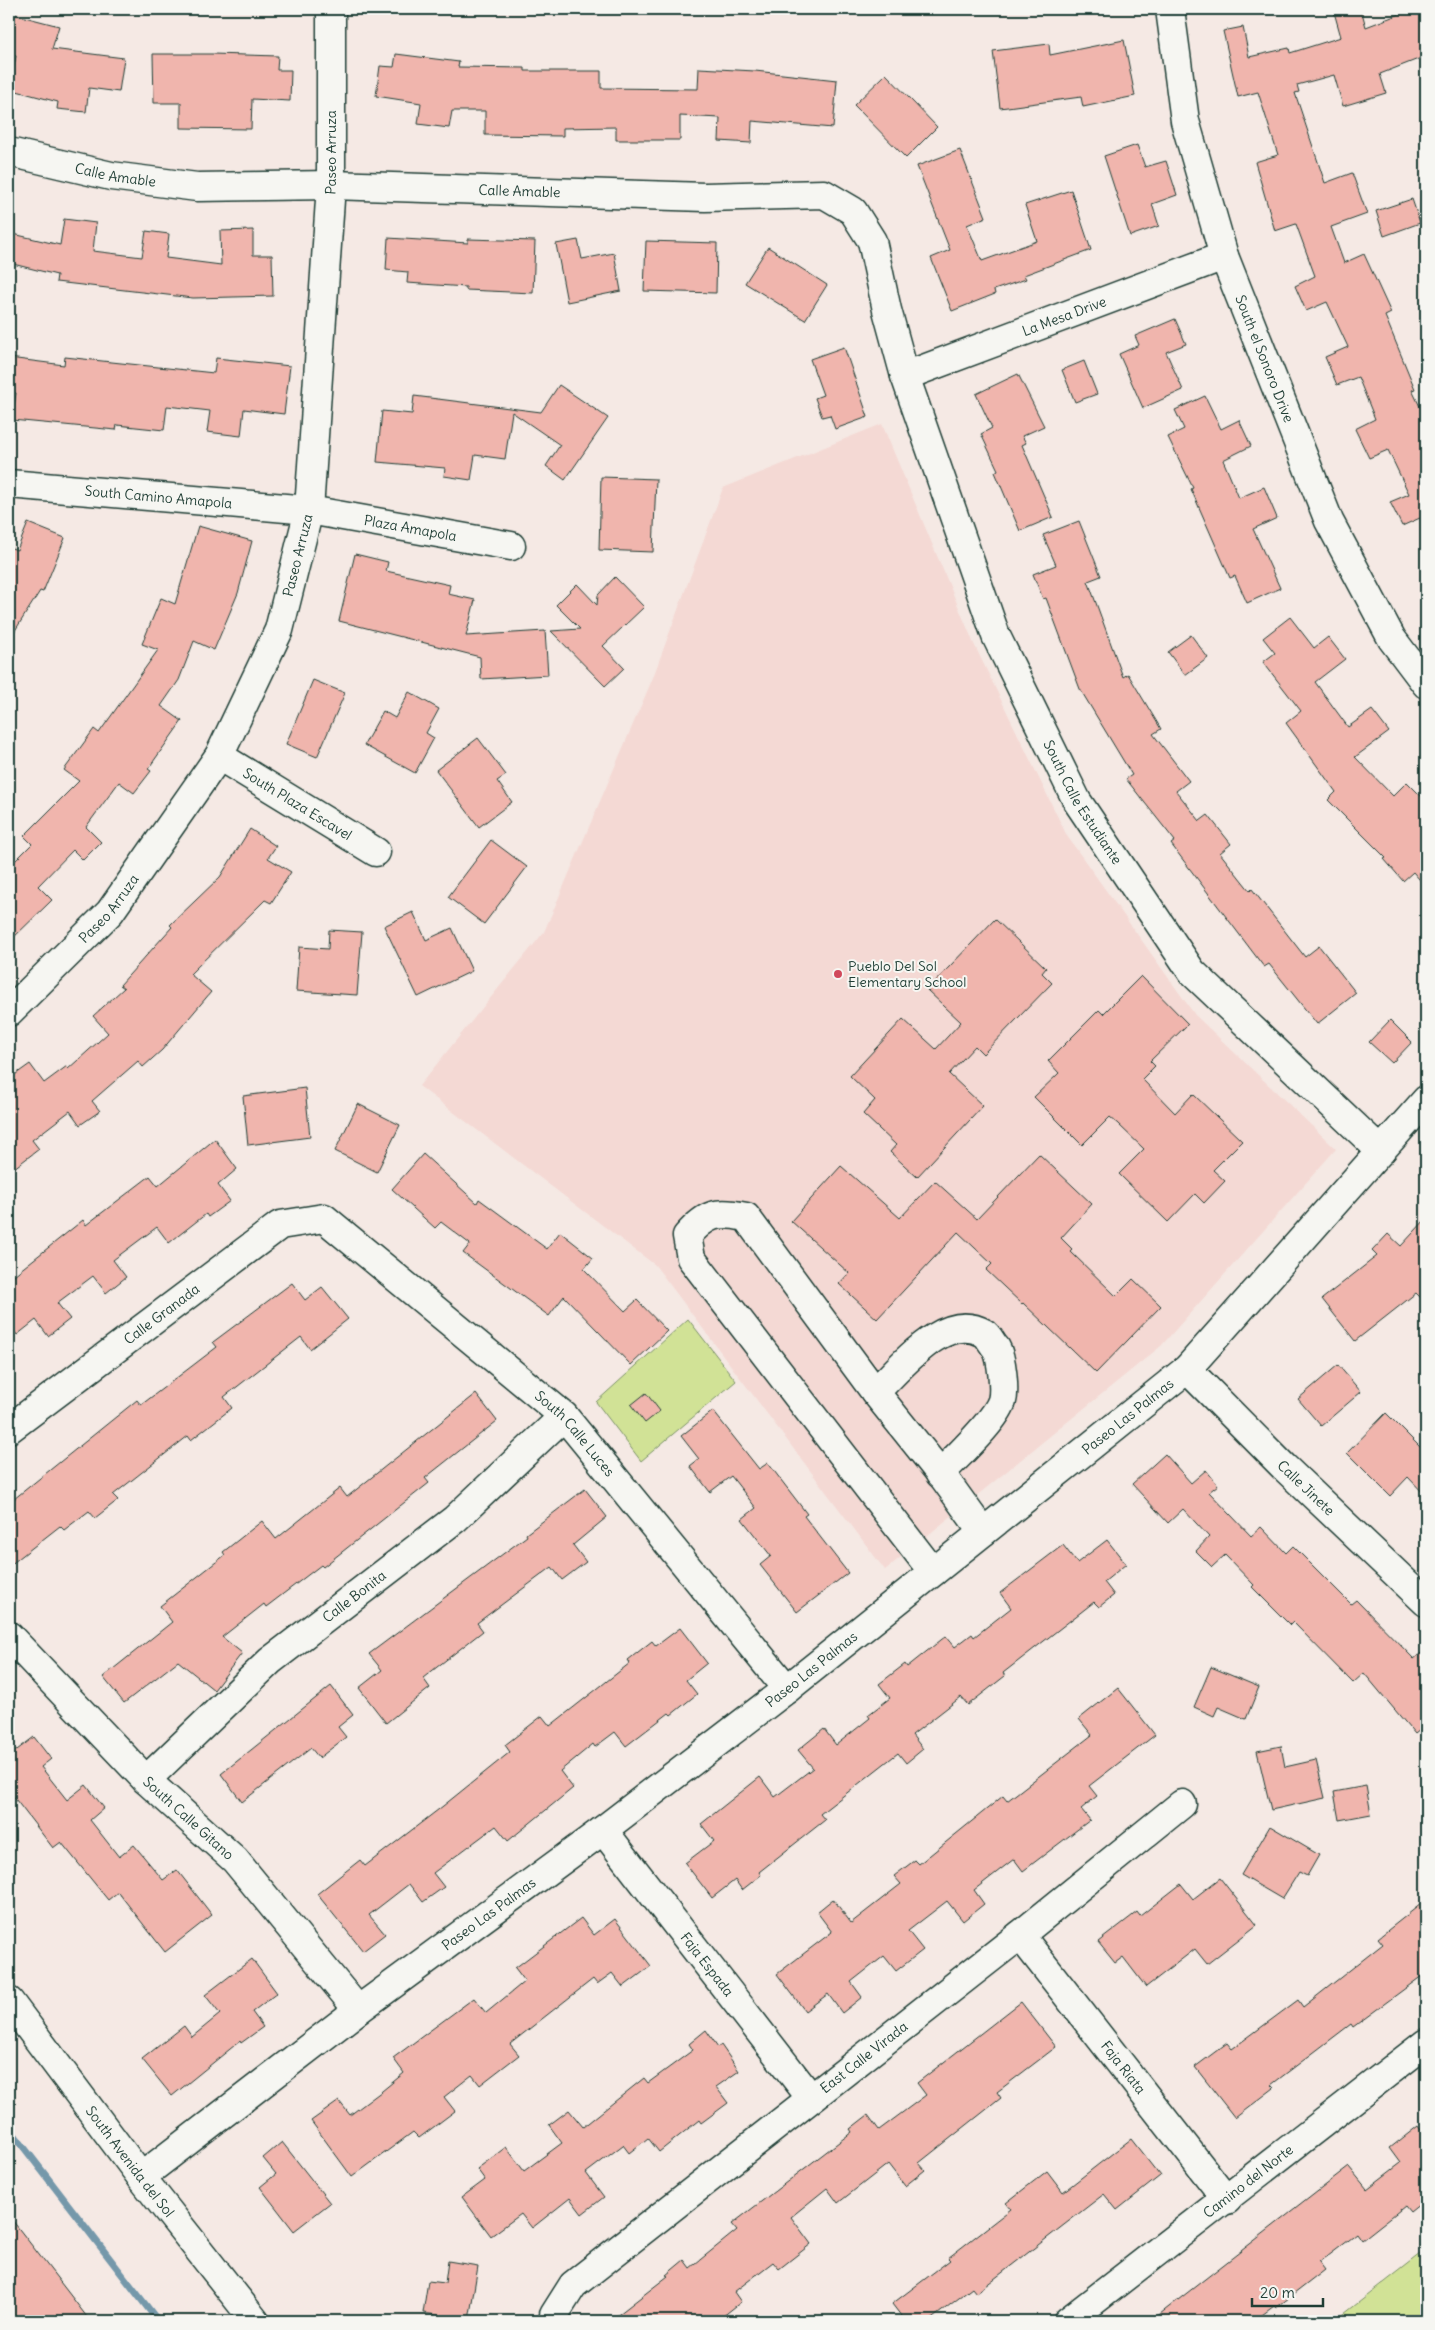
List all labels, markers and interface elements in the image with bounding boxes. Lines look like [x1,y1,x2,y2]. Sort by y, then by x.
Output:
street label: Paseo Arruza [321,110,340,195]
street label: Calle Amable [73,159,157,191]
street label: Calle Amable [478,181,561,201]
street label: La Mesa Drive [1020,292,1109,340]
street label: South el Sonoro Drive [1231,292,1298,425]
street label: South Camino Amapola [84,482,233,512]
street label: Plaza Amapola [363,511,458,545]
street label: Paseo Arruza [279,512,317,598]
street label: South Calle Estudiante [1040,737,1126,868]
street label: South Plaza Escavel [240,764,355,844]
street label: Paseo Arruza [75,871,143,947]
place label: Pueblo Del Sol Elementary School [848,957,966,991]
marker: Pueblo Del Sol Elementary School [832,968,844,980]
street label: Calle Granada [120,1280,203,1348]
street label: Paseo Las Palmas [1078,1374,1177,1459]
street label: South Calle Luces [531,1387,619,1480]
street label: Calle Jinete [1273,1456,1338,1519]
street label: Calle Bonita [319,1566,390,1626]
street label: Paseo Las Palmas [762,1627,861,1711]
street label: South Calle Gitano [139,1773,238,1864]
street label: Paseo Las Palmas [438,1873,539,1954]
street label: Faja Espada [677,1929,738,2000]
street label: East Calle Virada [816,2017,911,2097]
street label: Faja Riata [1097,2037,1150,2098]
street label: South Avenida del Sol [82,2102,178,2221]
street label: Camino del Norte [1199,2141,1297,2222]
scale bar [1252,2275,1324,2307]
text: 20 m [1260,2283,1295,2302]

